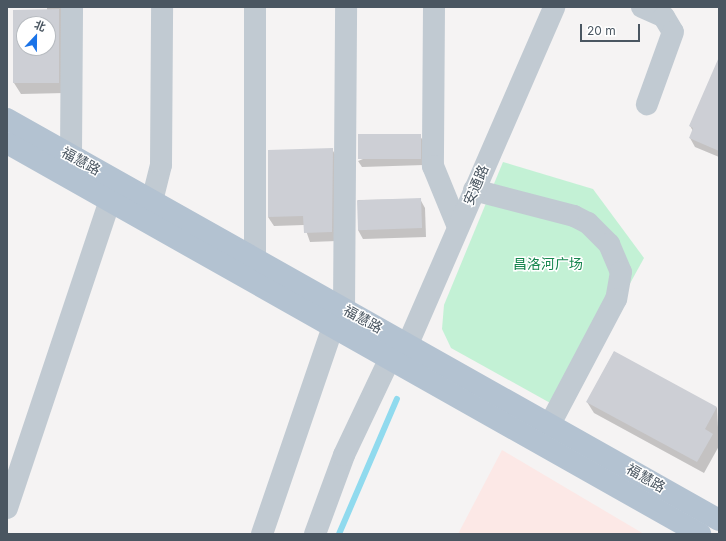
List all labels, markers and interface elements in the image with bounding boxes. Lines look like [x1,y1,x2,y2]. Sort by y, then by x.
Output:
north arrow [16,16,56,56]
scale bar [582,16,642,42]
text: 北 [32,17,48,34]
text: 20 m [587,23,616,38]
street label: 福慧路 [59,143,103,179]
street label: 安通路 [460,162,492,208]
park label: 昌洛河广场 [513,256,583,272]
street label: 福慧路 [341,301,385,337]
street label: 福慧路 [624,460,668,496]

